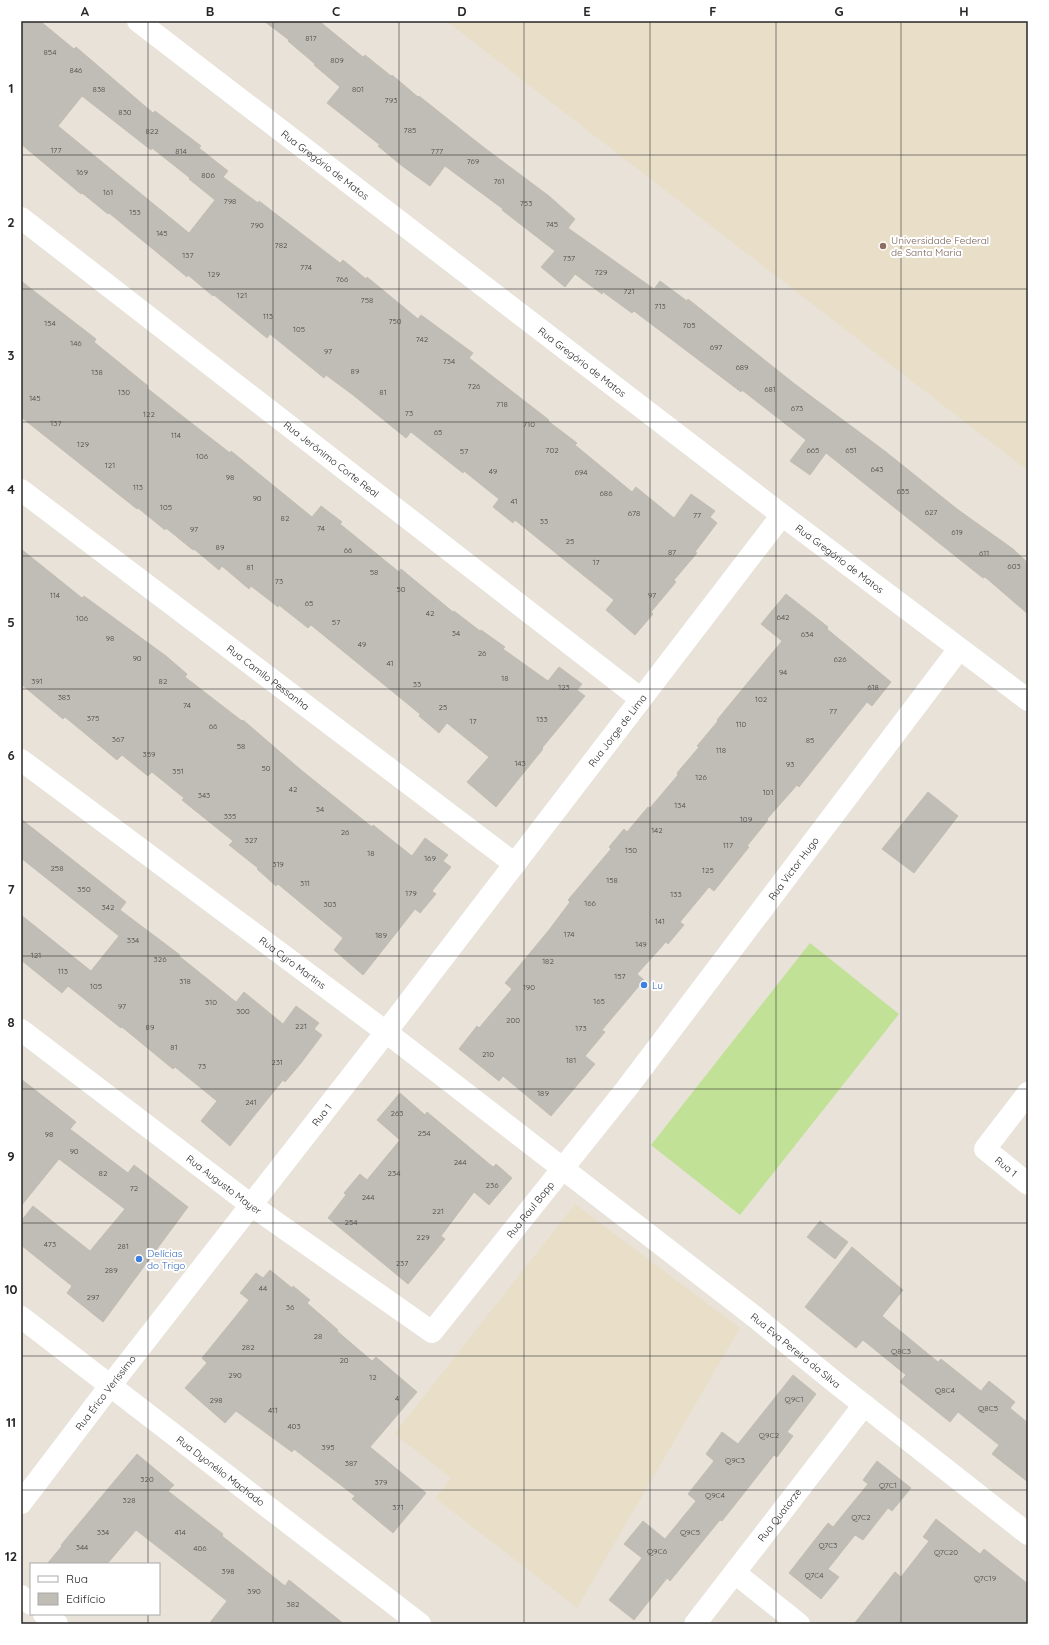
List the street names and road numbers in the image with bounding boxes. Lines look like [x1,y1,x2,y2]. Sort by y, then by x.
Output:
street label: Rua Gregório de Matos [278,127,372,203]
street label: Rua Gregório de Matos [536,324,629,400]
street label: Rua Jerônimo Corte Real [281,418,381,500]
street label: Rua Gregório de Matos [793,521,887,596]
street label: Rua Camilo Pessanha [224,642,312,713]
street label: Rua Jorge de Lima [586,692,649,769]
street label: Rua Victor Hugo [766,834,822,903]
street label: Rua Cyro Martins [257,934,329,992]
street label: Rua 1 [309,1101,335,1129]
street label: Rua Augusto Mayer [183,1152,264,1217]
street label: Rua 1 [992,1154,1020,1180]
street label: Rua Raul Bopp [504,1179,557,1241]
street label: Rua Eva Pereira da Silva [748,1310,843,1391]
street label: Rua Érico Veríssimo [73,1353,139,1433]
street label: Rua Dyonélio Machado [174,1433,267,1509]
street label: Rua Quatorze [755,1485,805,1544]

